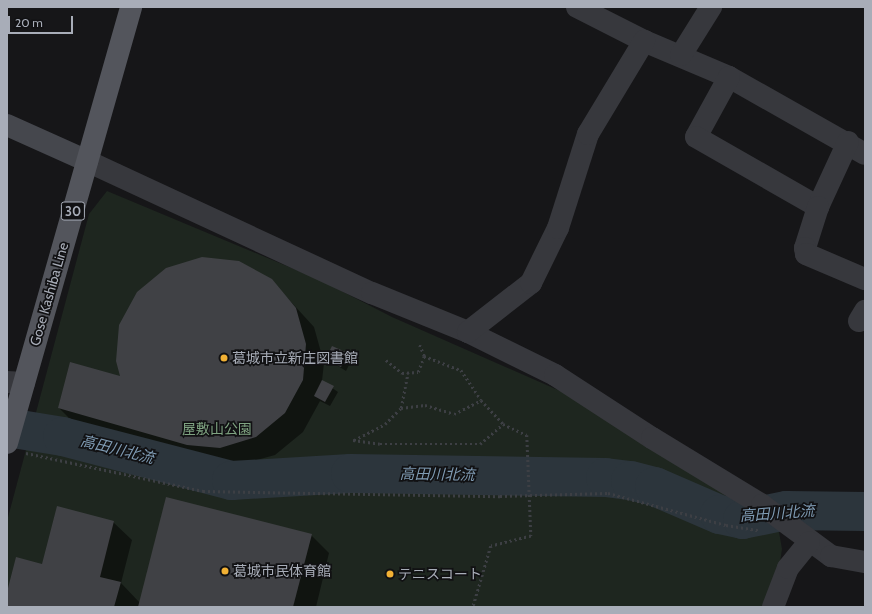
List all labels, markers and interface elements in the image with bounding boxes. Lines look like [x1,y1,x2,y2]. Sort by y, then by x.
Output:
scale bar [10,8,75,34]
text: 20 m [15,15,43,30]
road number: 30 [60,200,86,222]
street label: Gose Kashiba Line [26,240,72,348]
place label: 葛城市立新庄図書館 [232,350,358,366]
marker: 葛城市立新庄図書館 [219,353,229,363]
park label: 屋敷山公園 [182,421,252,437]
water label: 高田川北流 [78,432,156,468]
water label: 高田川北流 [399,465,475,485]
water label: 高田川北流 [739,502,815,526]
place label: 葛城市民体育館 [233,563,331,579]
marker: 葛城市民体育館 [220,566,230,576]
place label: テニスコート [398,566,482,582]
marker: テニスコート [385,569,395,579]

